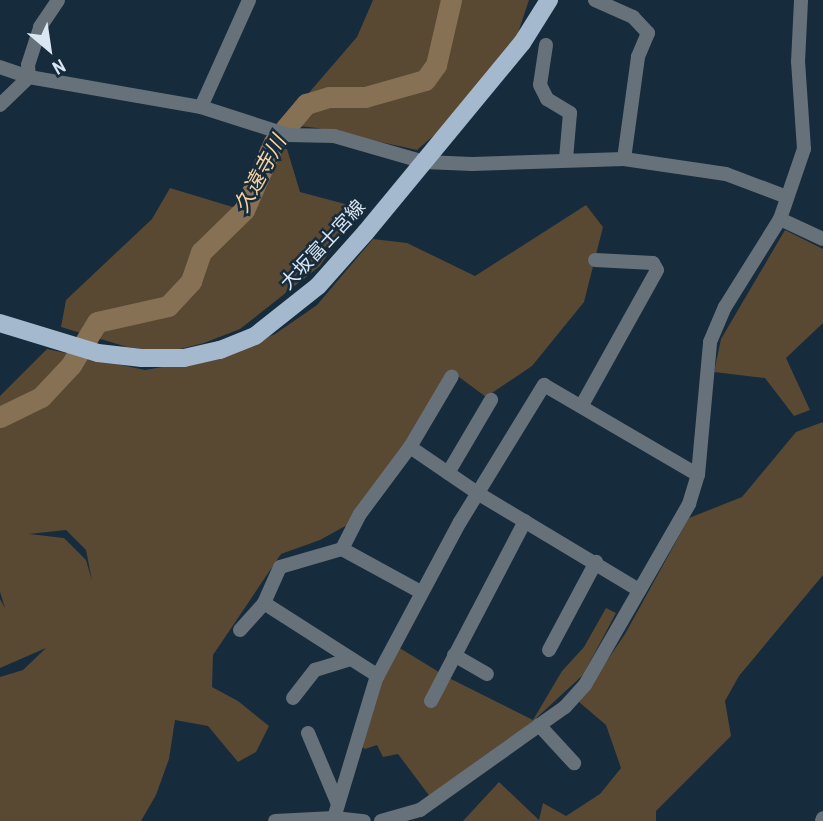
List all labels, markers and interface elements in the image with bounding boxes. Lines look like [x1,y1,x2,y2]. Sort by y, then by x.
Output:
north arrow [14,14,84,84]
text: N [48,53,70,81]
water label: 久遠寺川 [229,131,291,217]
street label: 大坂富士宮線 [276,196,370,294]

